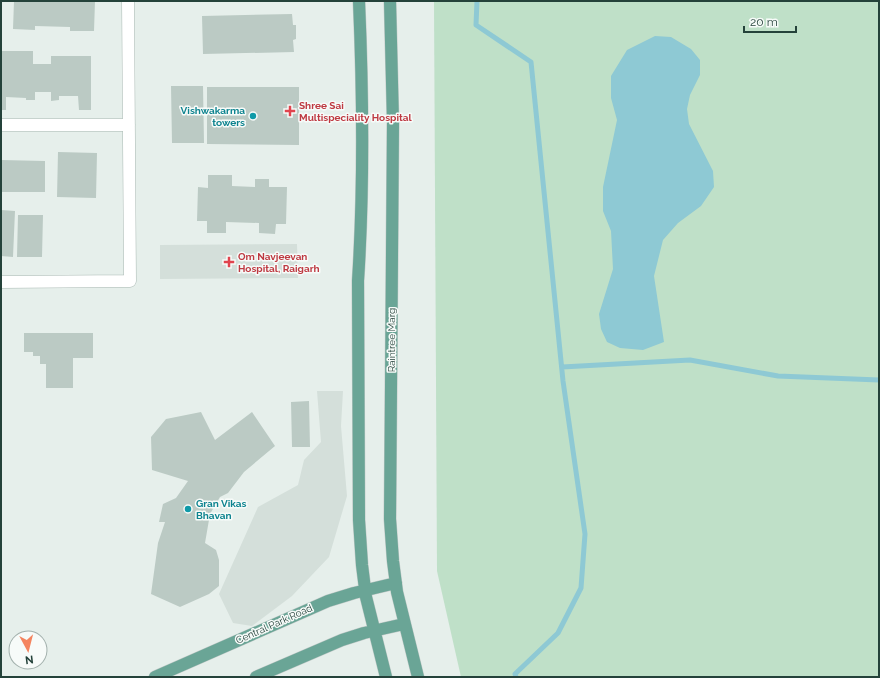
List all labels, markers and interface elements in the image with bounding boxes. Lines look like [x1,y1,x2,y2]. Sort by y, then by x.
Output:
scale bar [744,8,796,34]
text: 20 m [750,15,778,29]
place label: Shree Sai Multispeciality Hospital [299,100,413,123]
place label: Vishwakarma towers [181,105,245,128]
marker: Shree Sai Multispeciality Hospital [284,105,296,117]
marker: Vishwakarma towers [248,111,258,121]
place label: Om Navjeevan Hospital, Raigarh [238,251,320,274]
marker: Om Navjeevan Hospital, Raigarh [223,256,235,268]
street label: Raintree Marg [386,308,397,372]
place label: Gran Vikas Bhavan [196,498,247,521]
marker: Gran Vikas Bhavan [183,504,193,514]
street label: Central Park Road [234,602,314,646]
north arrow [8,630,48,670]
text: N [24,652,34,666]

